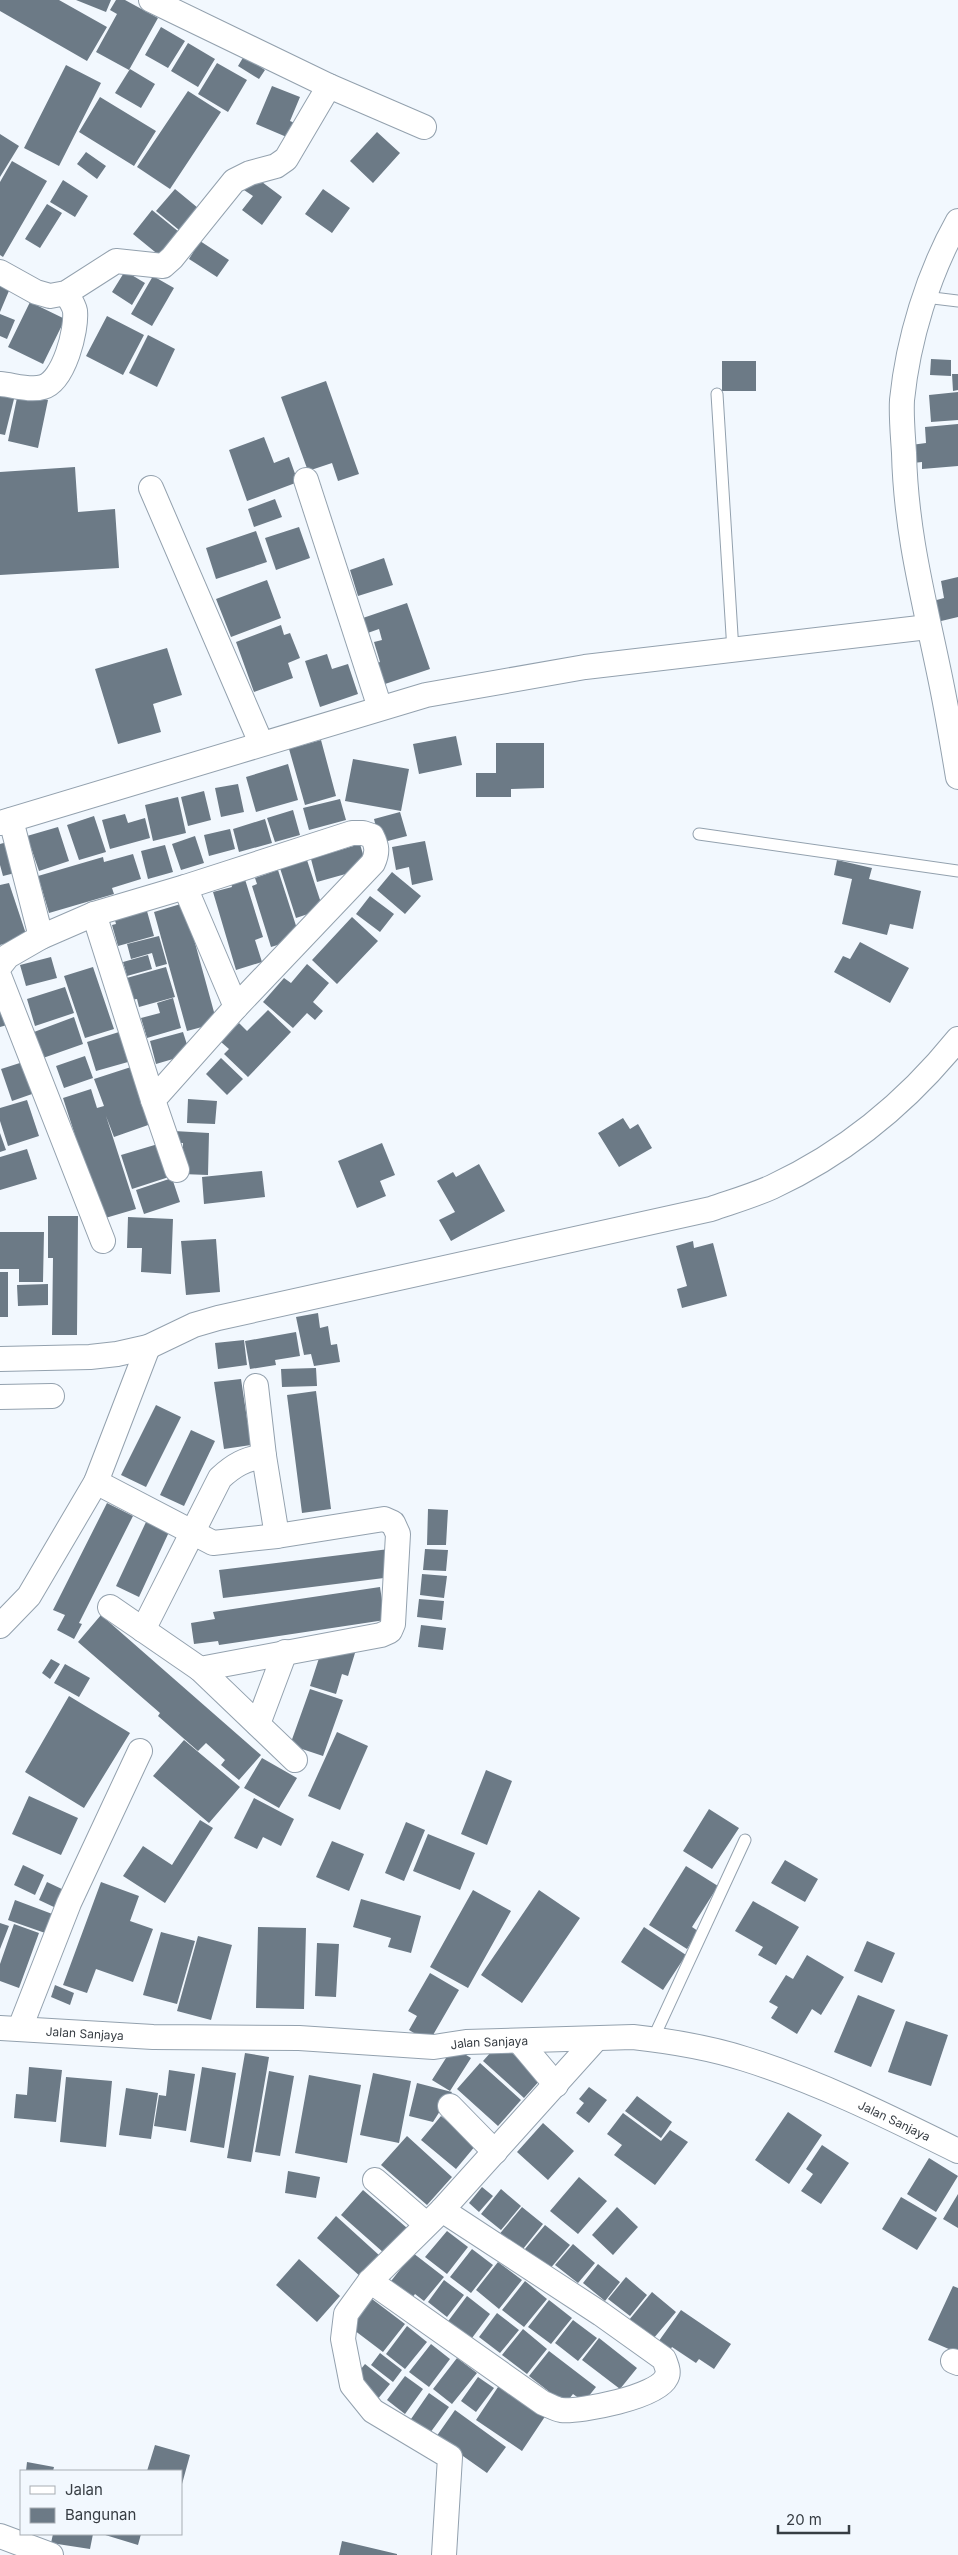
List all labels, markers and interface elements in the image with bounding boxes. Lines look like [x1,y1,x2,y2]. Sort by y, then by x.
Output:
street label: Jalan Sanjaya [45,2023,124,2043]
street label: Jalan Sanjaya [449,2033,528,2052]
street label: Jalan Sanjaya [856,2097,933,2144]
legend [20,2470,182,2535]
text: Jalan [65,2480,103,2499]
scale bar [778,2502,849,2534]
text: Bangunan [65,2505,136,2524]
text: 20 m [786,2510,822,2529]

